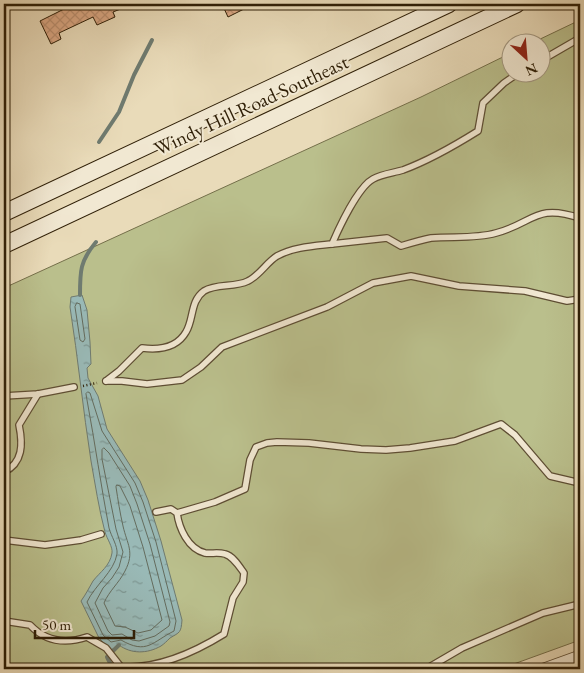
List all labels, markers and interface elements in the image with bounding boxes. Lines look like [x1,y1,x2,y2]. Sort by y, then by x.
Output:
north arrow [502,32,552,82]
street label: Windy Hill Road Southeast [150,48,353,162]
text: N [522,59,541,81]
scale bar [35,608,134,640]
text: 50 m [42,615,71,634]

